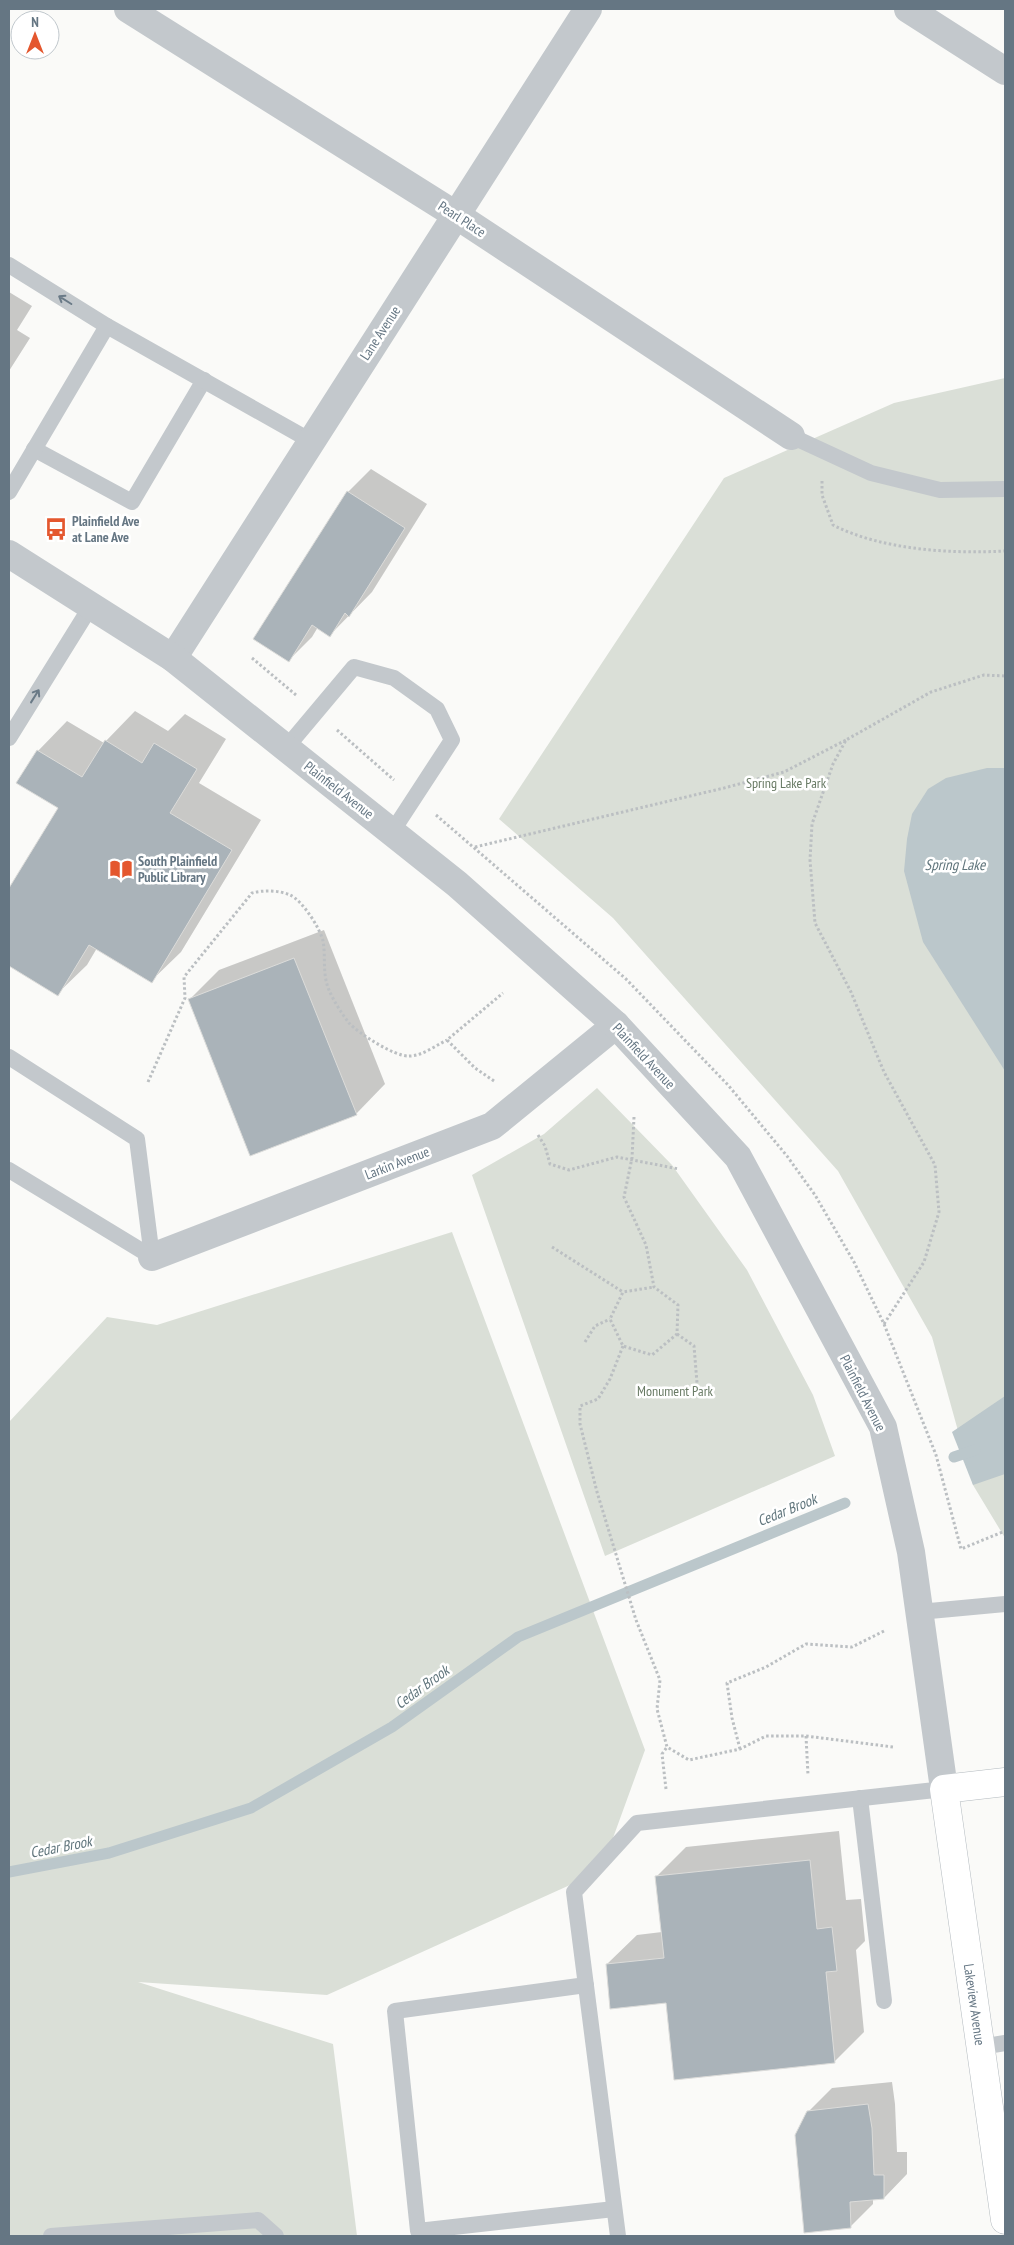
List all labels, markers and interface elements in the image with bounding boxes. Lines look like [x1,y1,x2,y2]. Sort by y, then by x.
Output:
north arrow [10,10,60,60]
text: N [31,13,39,31]
street label: Pearl Place [435,197,489,241]
one-way arrow [59,294,73,304]
street label: Lane Avenue [356,302,404,364]
place label: Plainfield Ave at Lane Ave [72,512,140,546]
bus stop icon: Plainfield Ave at Lane Ave [43,516,69,542]
one-way arrow [30,690,40,704]
street label: Plainfield Avenue [301,757,378,823]
park label: Spring Lake Park [746,774,827,792]
place label: South Plainfield Public Library [138,852,217,886]
water label: Spring Lake [925,855,986,874]
library icon: South Plainfield Public Library [108,856,134,882]
street label: Plainfield Avenue [609,1019,679,1093]
street label: Larkin Avenue [362,1142,432,1184]
street label: Plainfield Avenue [836,1352,890,1435]
park label: Monument Park [637,1382,713,1400]
water label: Cedar Brook [754,1488,821,1530]
water label: Cedar Brook [391,1659,454,1713]
water label: Cedar Brook [28,1831,95,1862]
street label: Lakeview Avenue [960,1962,989,2047]

